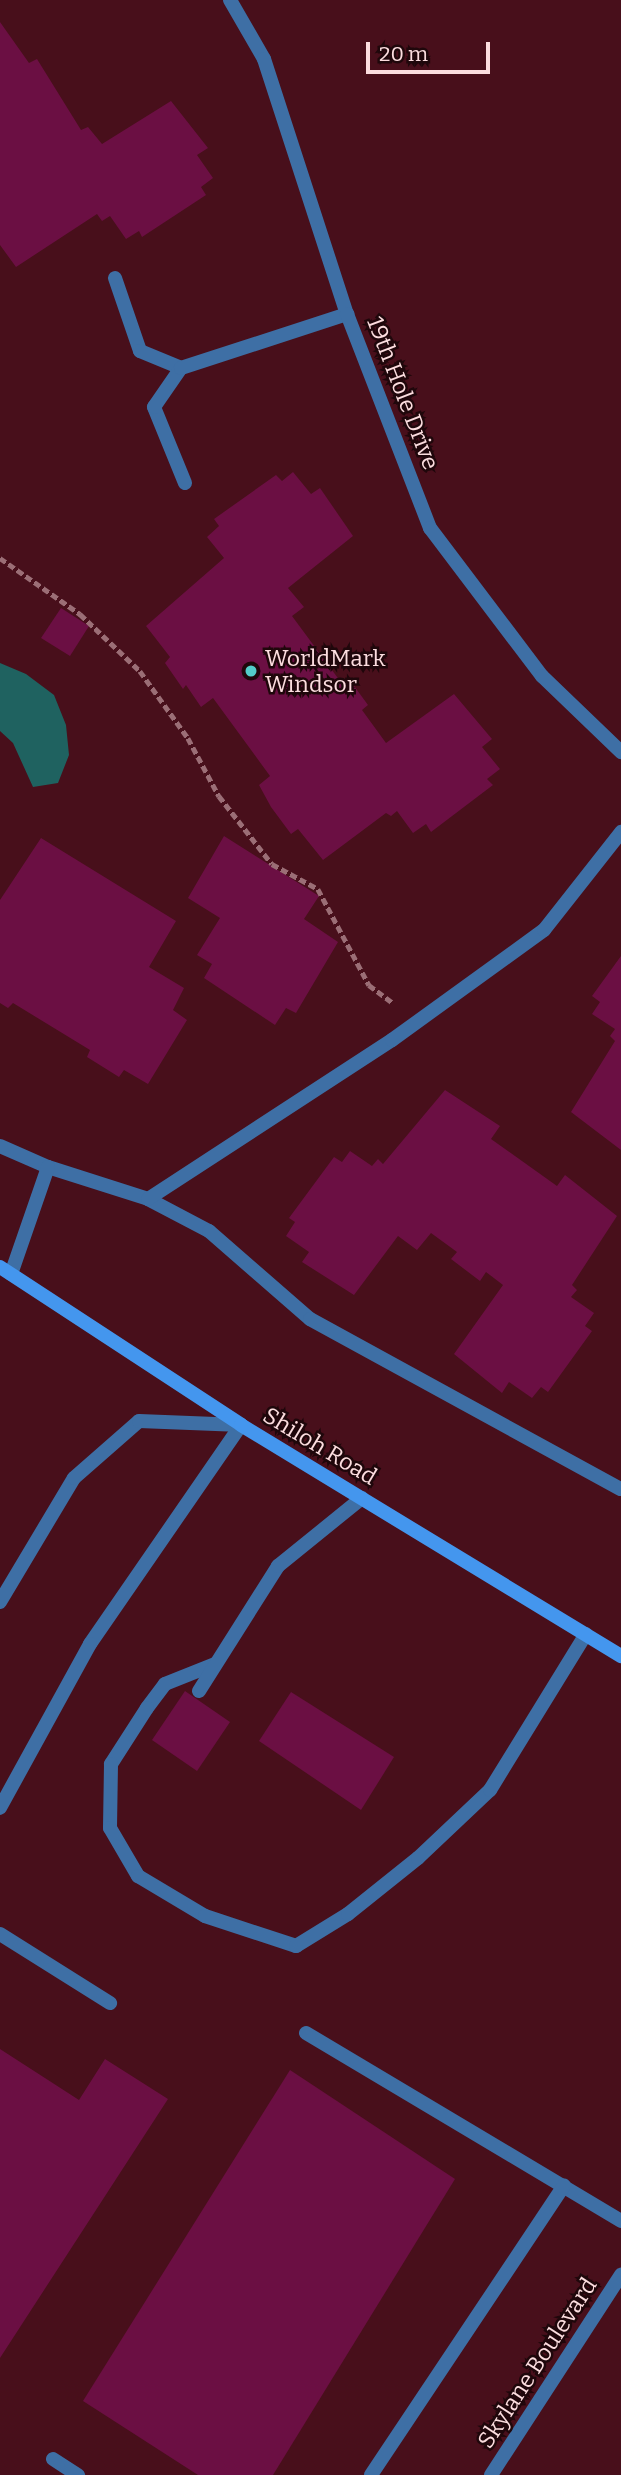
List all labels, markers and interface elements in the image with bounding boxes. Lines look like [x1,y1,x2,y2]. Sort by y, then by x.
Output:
scale bar [369,28,493,72]
text: 20 m [379,41,428,67]
street label: 19th Hole Drive [361,313,445,473]
place label: WorldMark Windsor [265,644,386,698]
marker: WorldMark Windsor [243,663,259,679]
street label: Shiloh Road [258,1401,382,1491]
street label: Skylane Boulevard [472,2273,602,2453]

